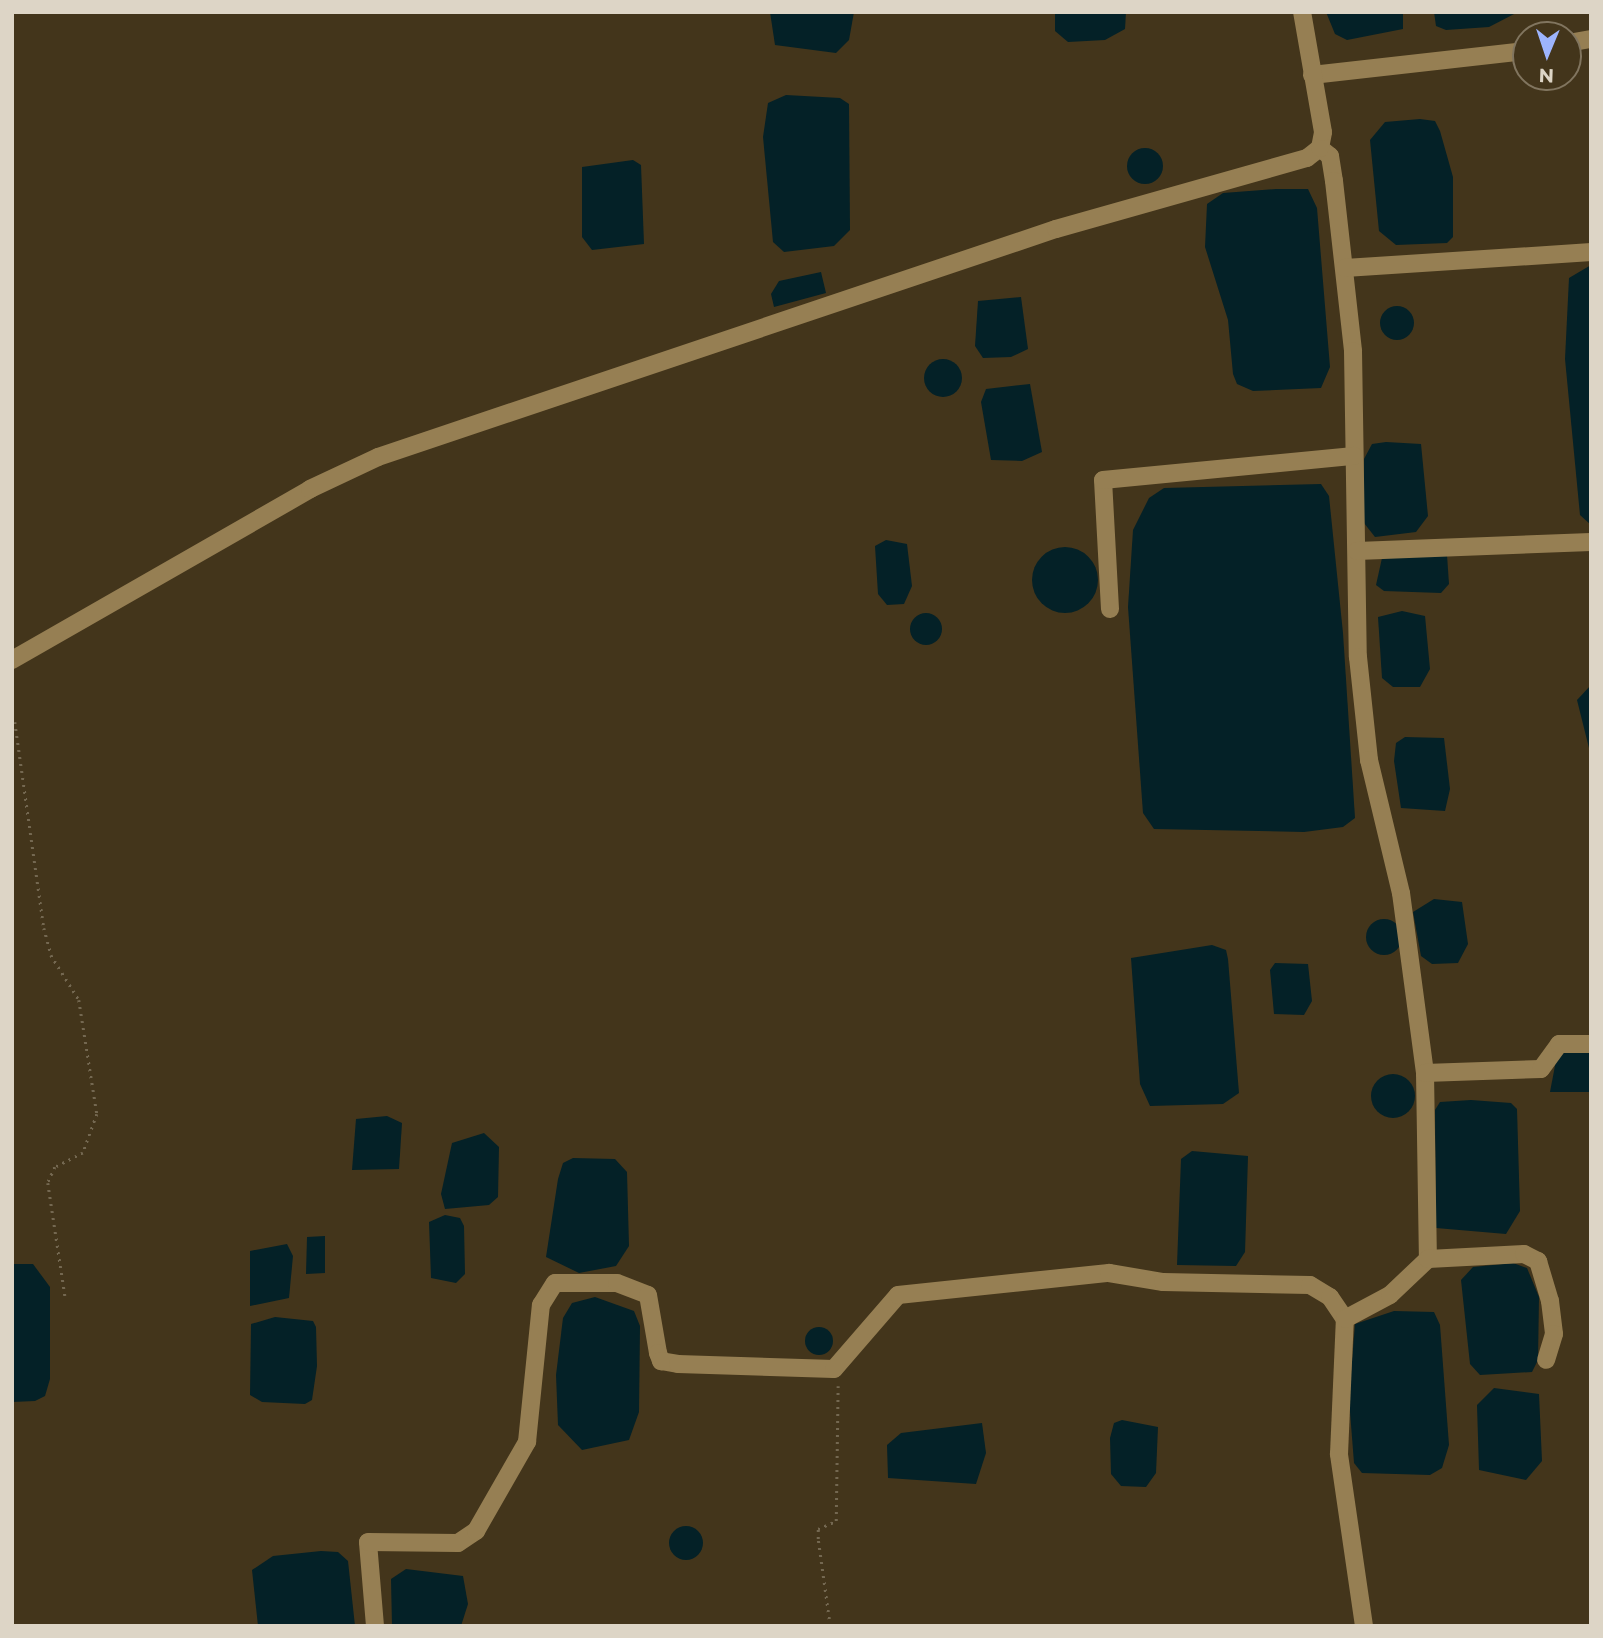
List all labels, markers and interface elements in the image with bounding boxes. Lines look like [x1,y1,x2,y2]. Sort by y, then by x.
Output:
north arrow [1512,21,1582,91]
text: N [1538,64,1554,87]

